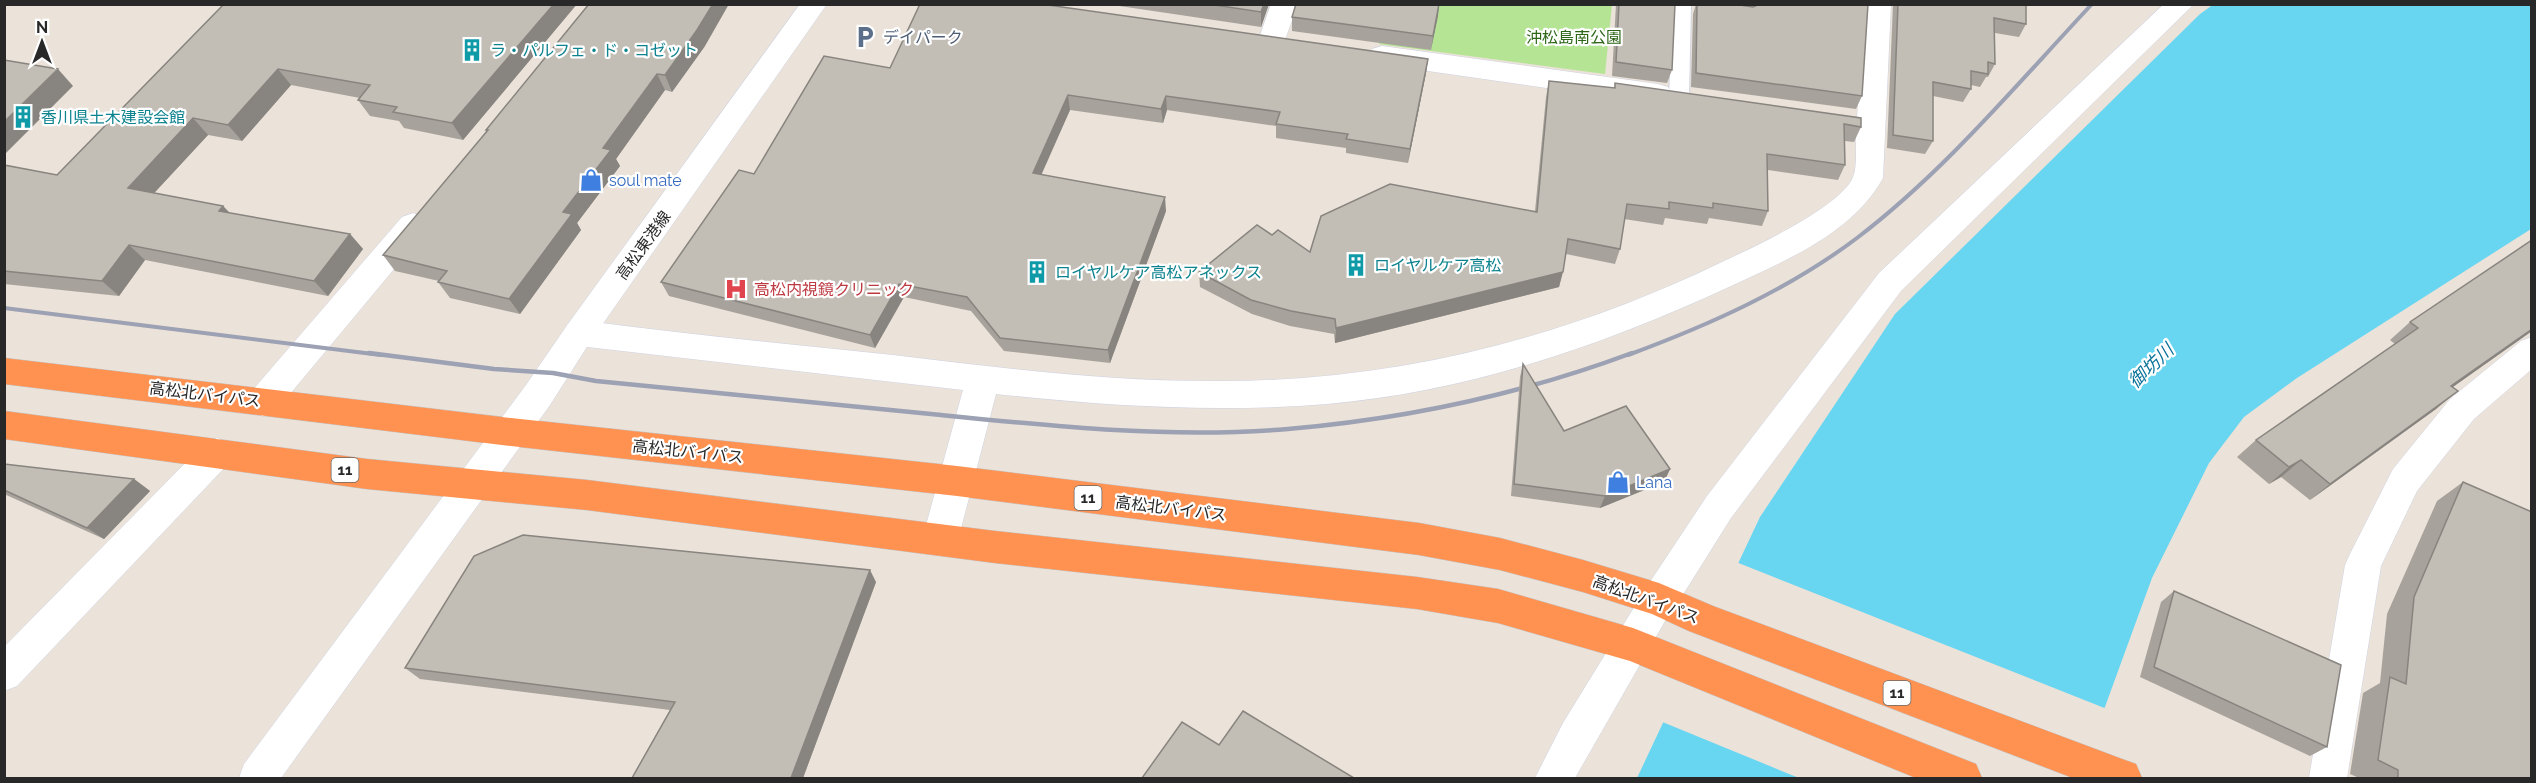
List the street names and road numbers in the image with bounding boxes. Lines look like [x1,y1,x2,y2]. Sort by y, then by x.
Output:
street label: 高松東港線 [612,207,675,283]
street label: 高松北バイパス [148,378,262,411]
street label: 高松北バイパス [631,436,744,467]
road number: 11 [332,458,358,482]
road number: 11 [1074,486,1102,510]
street label: 高松北バイパス [1114,492,1228,525]
street label: 高松北バイパス [1590,571,1702,627]
road number: 11 [1884,681,1910,705]

